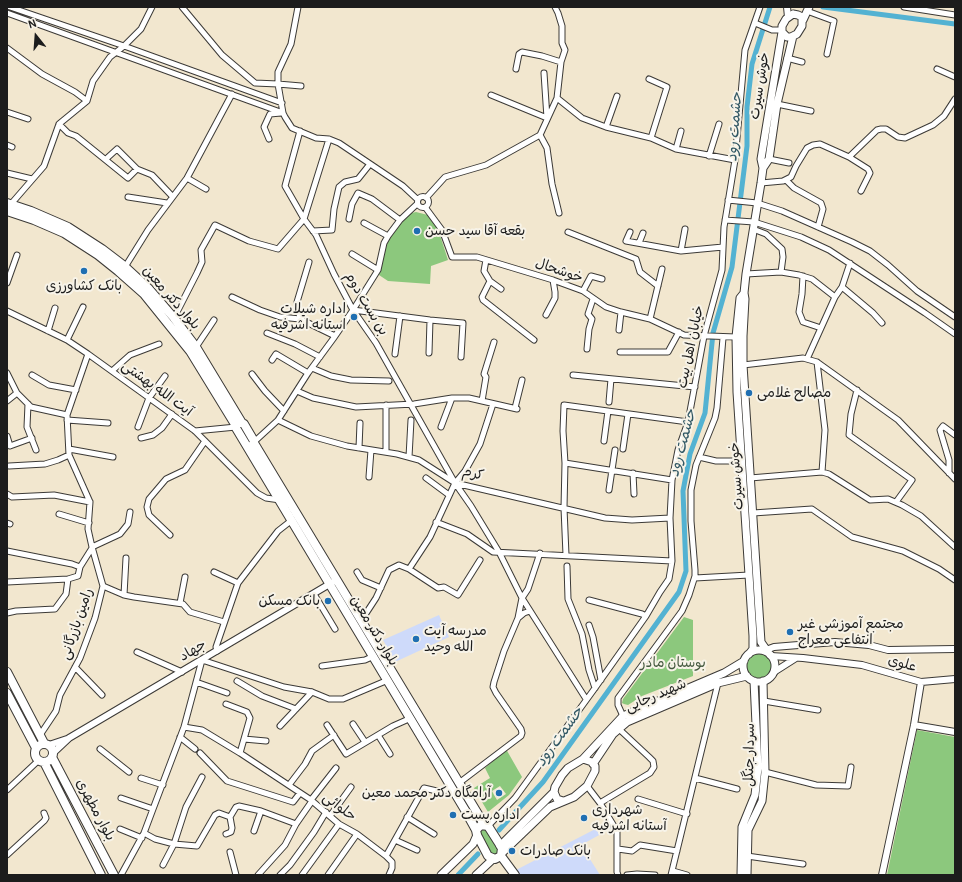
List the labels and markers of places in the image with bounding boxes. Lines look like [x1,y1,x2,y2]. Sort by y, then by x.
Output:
place label: بقعه آقا سید حسن [425,223,525,239]
marker: بقعه آقا سید حسن [412,226,422,236]
marker: بانک کشاورزی [79,266,89,276]
place label: بانک کشاورزی [46,278,122,294]
place label: اداره شیلات استانه اشرفیه [271,301,346,334]
marker: اداره شیلات استانه اشرفیه [349,312,359,322]
place label: مصالح غلامی [757,385,831,401]
marker: مصالح غلامی [744,388,754,398]
place label: بانک مسکن [259,593,320,609]
marker: بانک مسکن [323,596,333,606]
place label: مجتمع آموزشی غیر انتفاعی معراج [798,616,904,648]
place label: مدرسه آیت الله وحید [424,623,487,656]
marker: مجتمع آموزشی غیر انتفاعی معراج [785,627,795,637]
marker: مدرسه آیت الله وحید [411,634,421,644]
place label: آرامگاه دکتر محمد معین [362,785,491,801]
marker: آرامگاه دکتر محمد معین [494,788,504,798]
place label: شهرداری آستانه اشرفیه [592,802,667,834]
place label: اداره پست [461,807,520,823]
marker: اداره پست [448,810,458,820]
marker: شهرداری آستانه اشرفیه [579,813,589,823]
place label: بانک صادرات [520,843,591,859]
marker: بانک صادرات [507,846,517,856]

